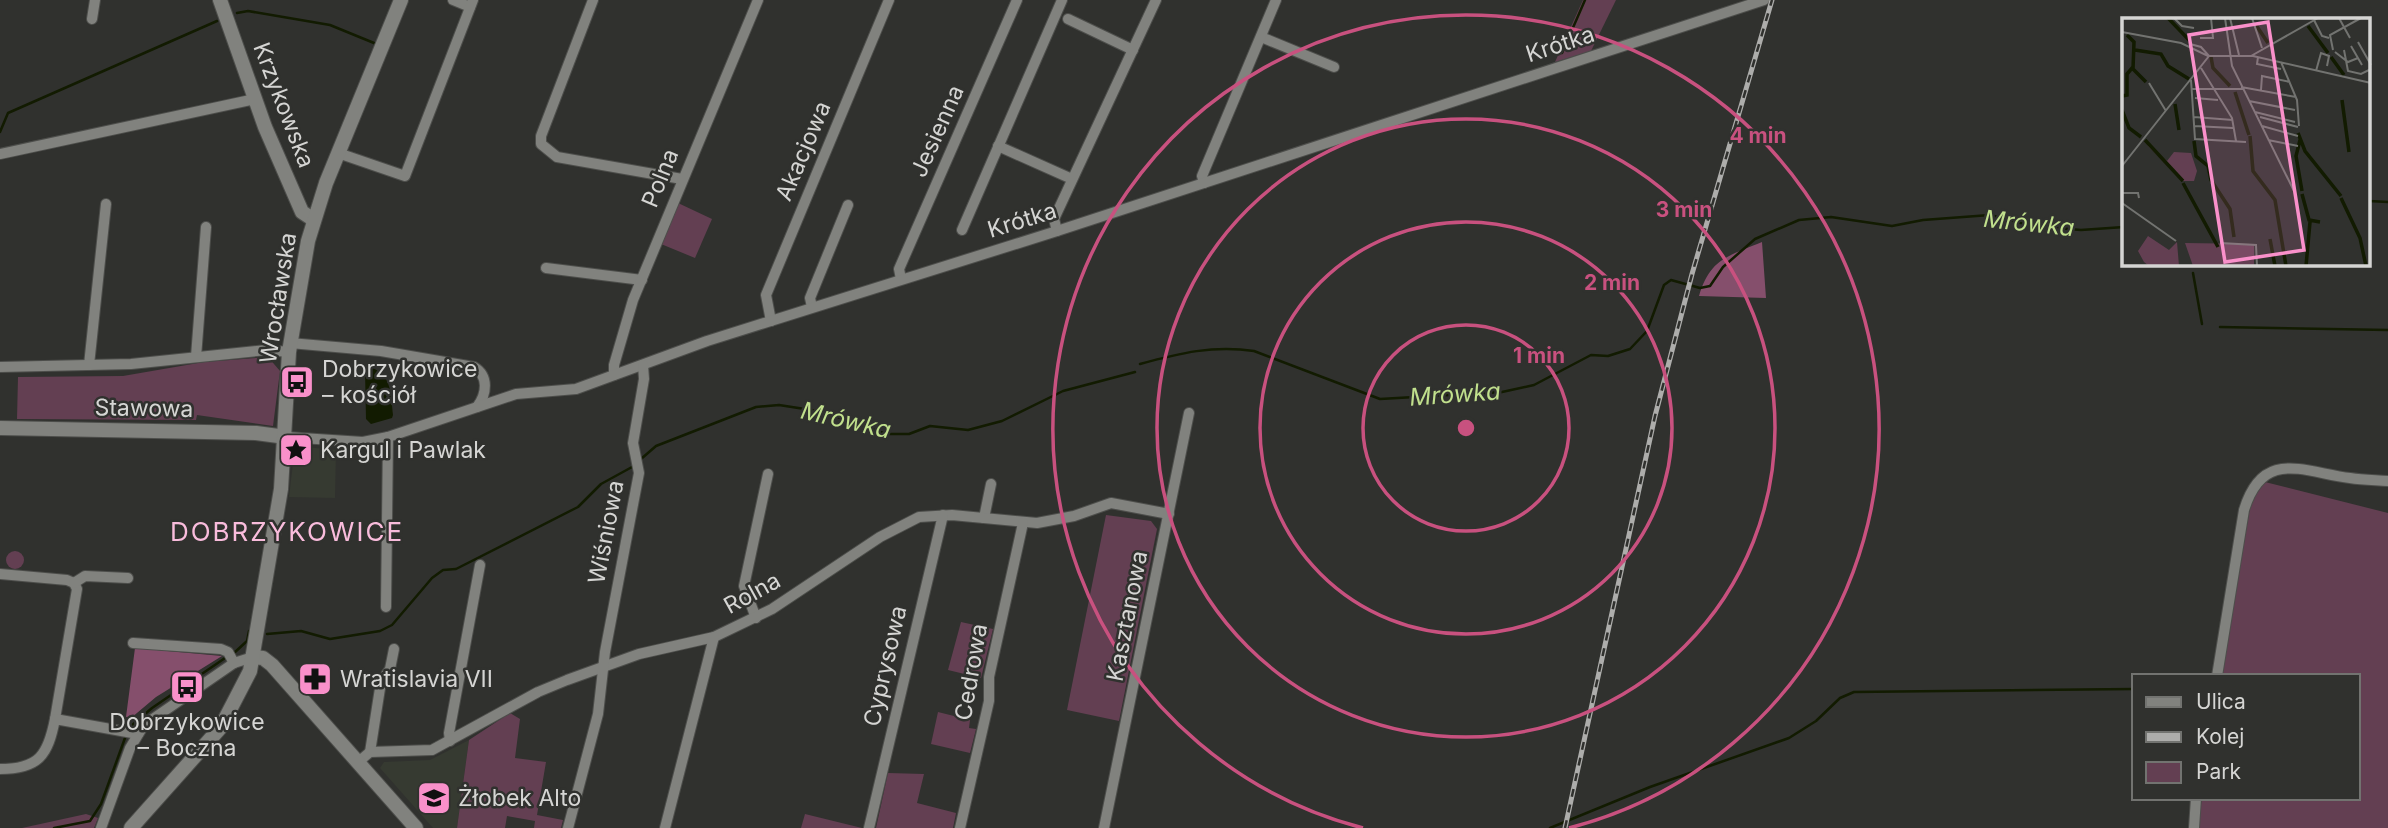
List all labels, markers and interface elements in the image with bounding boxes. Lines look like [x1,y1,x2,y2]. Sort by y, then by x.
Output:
inset map [2122,18,2370,266]
street label: Krótka [1522,20,1598,68]
street label: Krzykowska [247,38,321,172]
street label: Jesienna [904,81,970,181]
street label: Akacjowa [770,97,836,205]
text: 4 min [1729,123,1787,148]
street label: Polna [636,145,684,211]
street label: Krótka [984,196,1060,244]
text: 3 min [1656,197,1712,222]
water label: Mrówka [1982,204,2076,242]
street label: Wrocławska [254,231,302,365]
text: 2 min [1584,270,1640,295]
text: 1 min [1513,343,1565,368]
place label: Dobrzykowice – kościół [322,355,477,409]
bus stop icon: Dobrzykowice – kościół [278,363,316,401]
water label: Mrówka [1408,376,1502,412]
street label: Stawowa [94,393,194,423]
water label: Mrówka [798,396,894,444]
centre of rings [1454,416,1478,440]
place icon: Kargul i Pawlak [277,431,315,469]
place label: Kargul i Pawlak [320,436,486,464]
street label: Wiśniowa [582,478,630,586]
district label: DOBRZYKOWICE [170,516,404,547]
street label: Kasztanowa [1101,548,1153,684]
street label: Rolna [719,566,785,620]
street label: Cyprysowa [858,603,912,729]
street label: Cedrowa [949,621,993,723]
pharmacy icon: Wratislavia VII [296,660,334,698]
place label: Wratislavia VII [340,665,493,693]
bus stop icon: Dobrzykowice – Boczna [168,668,206,706]
legend [2132,674,2360,800]
text: Ulica [2196,689,2246,714]
place label: Dobrzykowice – Boczna [109,708,265,762]
text: Kolej [2196,724,2244,749]
text: Park [2196,759,2241,784]
school or university icon: Żłobek Alto [415,779,453,817]
place label: Żłobek Alto [458,784,581,812]

